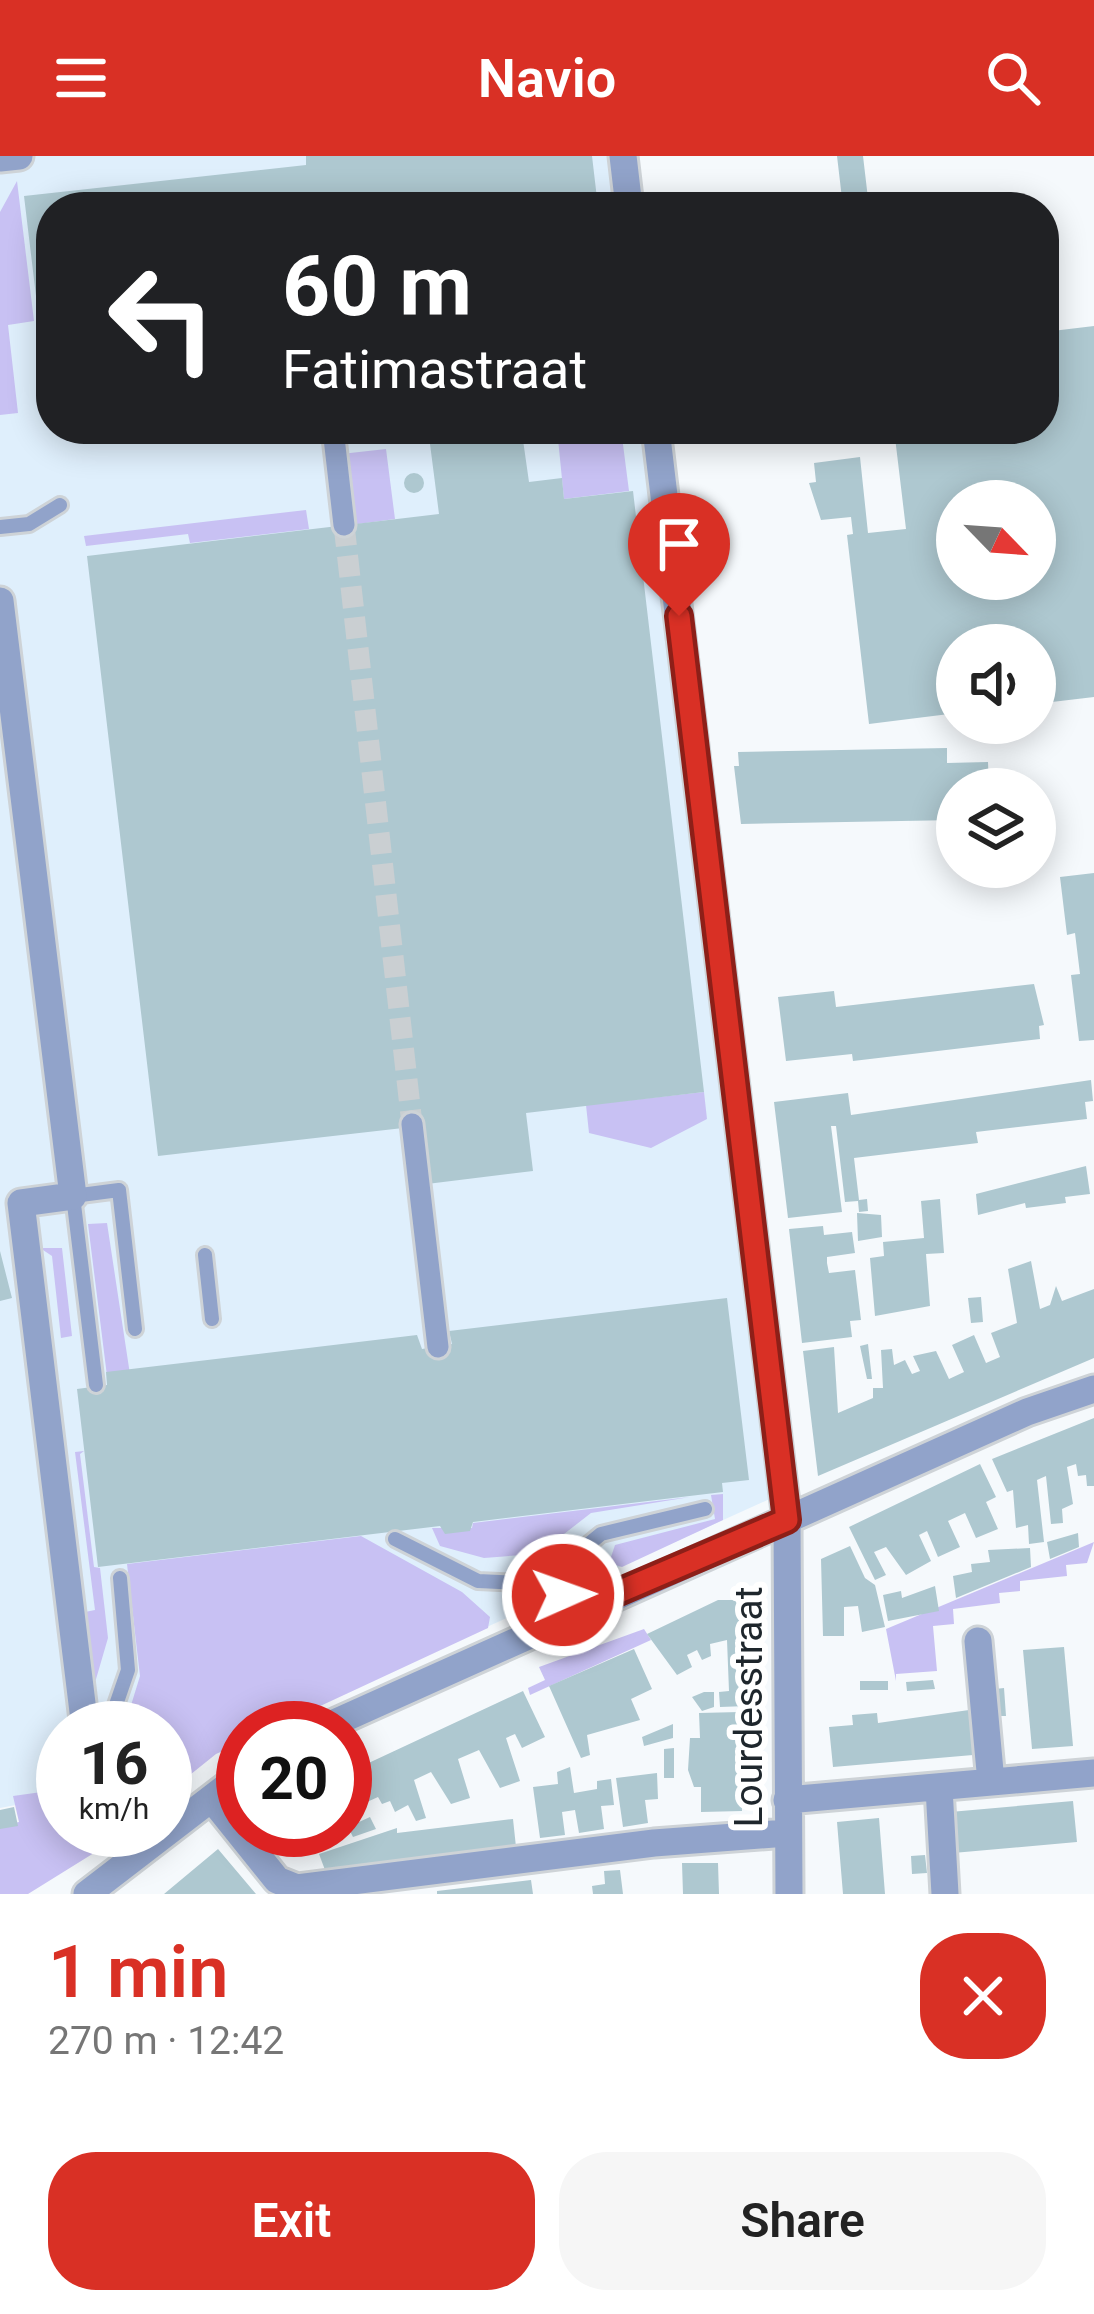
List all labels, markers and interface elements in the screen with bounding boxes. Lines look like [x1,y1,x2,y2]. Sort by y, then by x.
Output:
icon: menu [48,45,114,111]
icon: search [980,45,1046,111]
text: Navio [478,47,616,110]
text: 60 m [282,237,472,336]
icon: left [84,240,240,396]
text: Fatimastraat [282,338,587,401]
north arrow [936,480,1056,600]
map controls [936,480,1056,888]
pin [628,493,730,616]
icon: arrive [646,511,712,577]
button: sound [936,624,1056,744]
button: layers [936,768,1056,888]
position arrow [500,1532,626,1658]
street label: Lourdesstraat [726,1587,772,1827]
speed limit sign: 20 [216,1701,372,1857]
text: 16 [80,1728,148,1799]
text: km/h [79,1791,149,1826]
text: 1 min [48,1930,229,2015]
button: close [920,1933,1046,2059]
text: 270 m · 12:42 [48,2018,284,2064]
button: Exit [48,2152,535,2290]
button: Share [559,2152,1046,2290]

